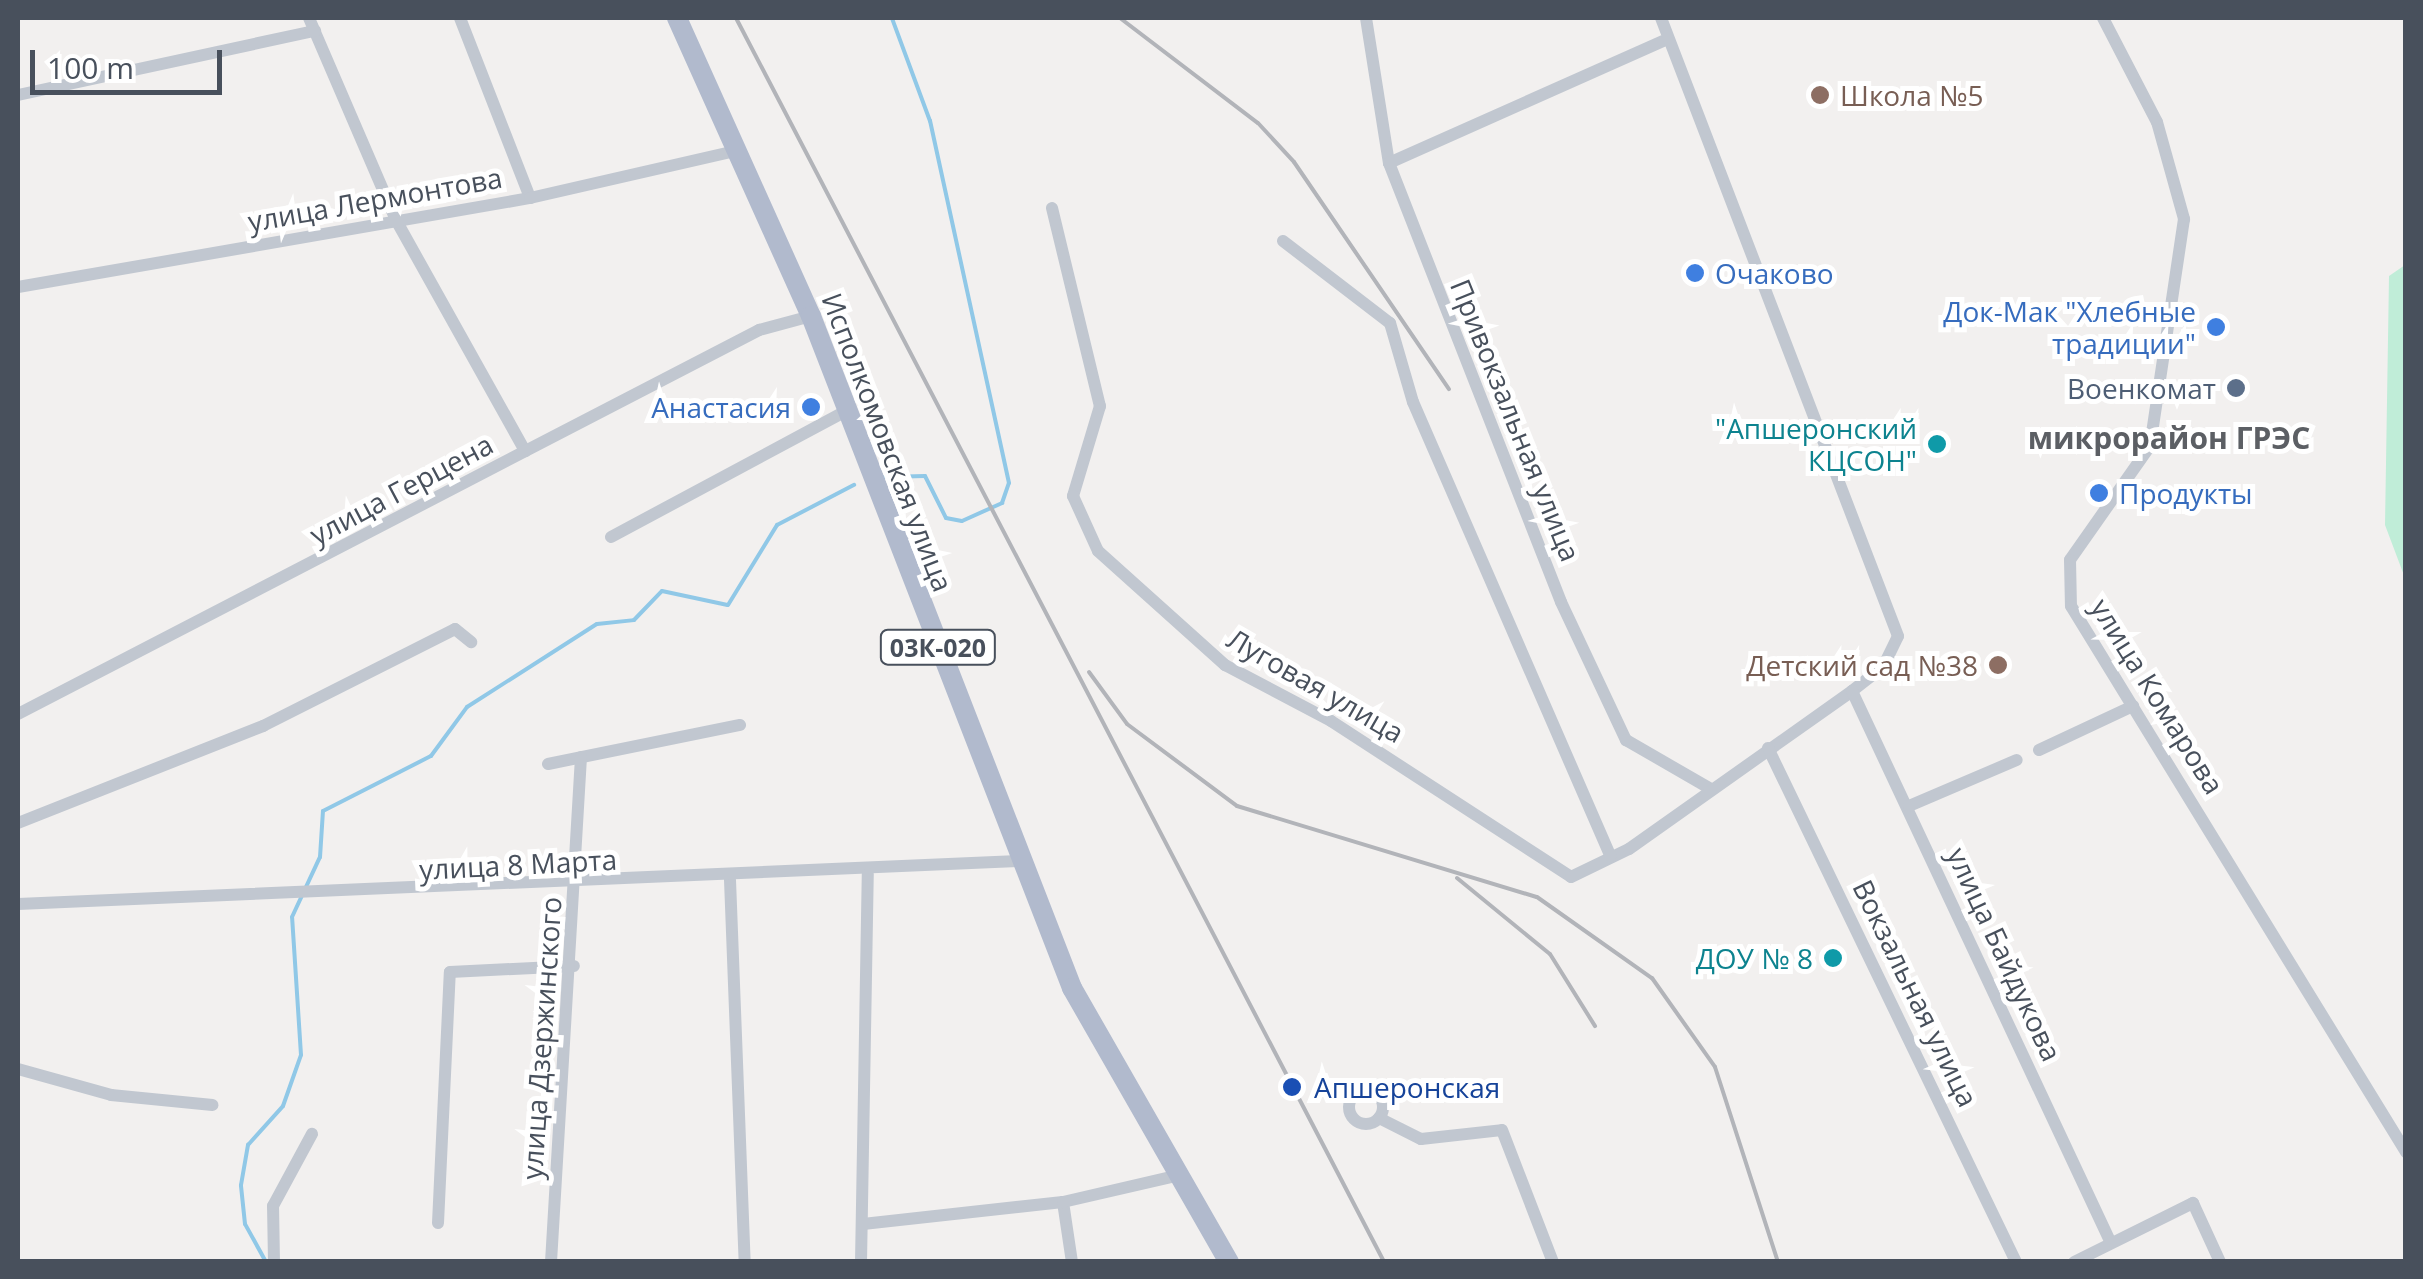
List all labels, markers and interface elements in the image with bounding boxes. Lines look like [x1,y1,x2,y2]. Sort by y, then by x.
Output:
scale bar [35,30,228,92]
text: 100 m [47,47,134,88]
place label: Школа №5 [1840,78,1984,112]
marker: Школа №5 [1809,84,1831,106]
street label: улица Лермонтова [245,160,505,238]
place label: Очаково [1715,256,1834,290]
marker: Очаково [1684,262,1706,284]
street label: Привокзальная улица [1444,274,1588,566]
street label: Исполкомовская улица [816,288,960,596]
place label: Док-Мак "Хлебные традиции" [1943,294,2196,360]
marker: Док-Мак "Хлебные традиции" [2205,316,2227,338]
place label: Военкомат [2067,371,2216,405]
marker: Военкомат [2225,377,2247,399]
place label: Анастасия [651,390,791,424]
marker: Анастасия [800,396,822,418]
place label: "Апшеронский КЦСОН" [1715,411,1917,477]
district label: микрорайон ГРЭС [2028,420,2310,456]
street label: улица Герцена [304,427,498,551]
marker: "Апшеронский КЦСОН" [1926,433,1948,455]
place label: Продукты [2119,476,2253,510]
marker: Продукты [2088,482,2110,504]
street label: улица Комарова [2084,592,2232,800]
street label: Луговая улица [1222,621,1410,749]
road number: 03К-020 [878,627,998,667]
place label: Детский сад №38 [1746,648,1978,682]
marker: Детский сад №38 [1987,654,2009,676]
street label: улица 8 Марта [418,842,618,886]
street label: улица Байдукова [1941,842,2069,1066]
street label: Вокзальная улица [1847,874,1985,1112]
street label: улица Дзержинского [514,895,568,1181]
place label: ДОУ № 8 [1696,941,1813,975]
marker: ДОУ № 8 [1822,947,1844,969]
place label: Апшеронская [1314,1070,1500,1104]
marker: Апшеронская [1279,1074,1305,1100]

